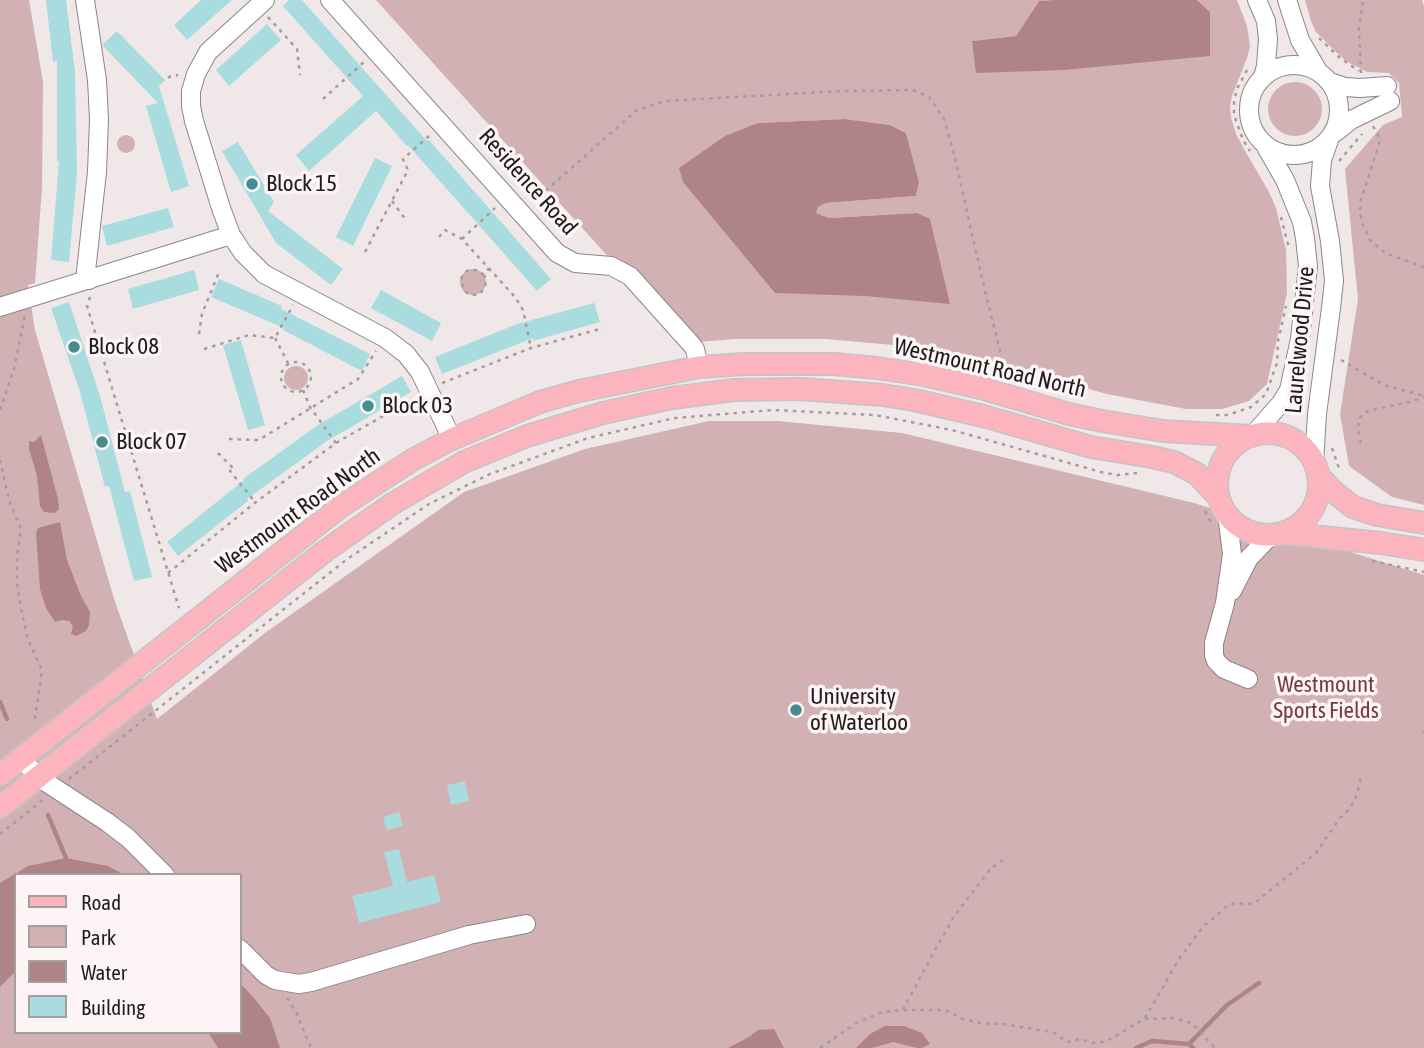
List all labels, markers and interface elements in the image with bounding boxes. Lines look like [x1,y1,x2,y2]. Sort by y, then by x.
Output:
street label: Residence Road [473,123,583,241]
place label: Block 15 [266,170,337,198]
marker: Block 15 [244,176,260,192]
street label: Laurelwood Drive [1280,265,1320,415]
street label: Westmount Road North [891,332,1089,404]
place label: Block 08 [88,333,159,361]
marker: Block 08 [66,339,82,355]
place label: Block 03 [382,392,453,420]
marker: Block 03 [360,398,376,414]
place label: Block 07 [116,428,187,456]
marker: Block 07 [94,434,110,450]
street label: Westmount Road North [210,442,386,580]
park label: Westmount Sports Fields [1273,671,1379,725]
place label: University of Waterloo [810,683,908,737]
marker: University of Waterloo [788,702,804,718]
legend [14,873,242,1034]
text: Road [81,890,121,914]
text: Park [81,925,116,949]
text: Water [81,960,127,984]
text: Building [81,995,145,1019]

